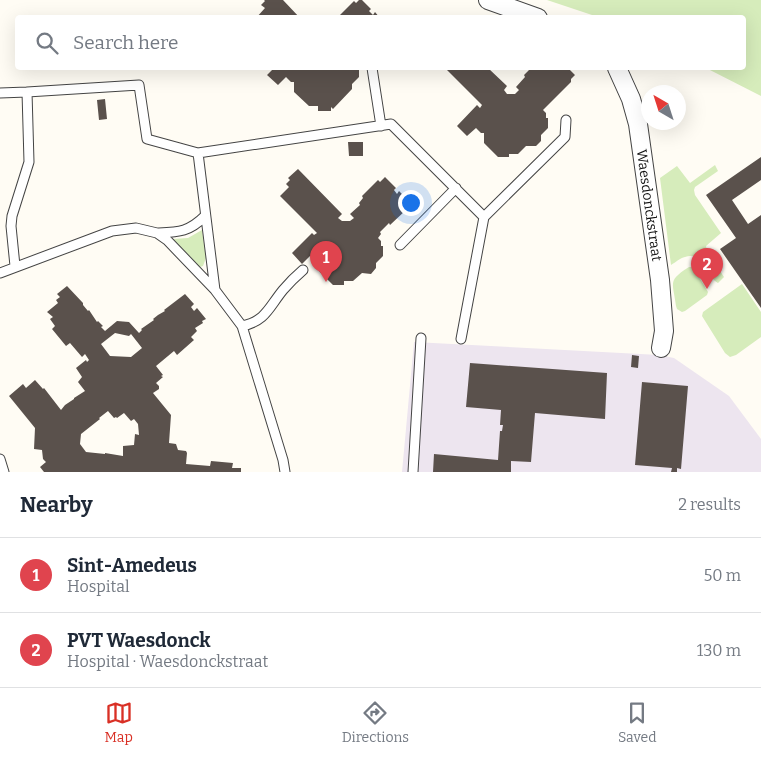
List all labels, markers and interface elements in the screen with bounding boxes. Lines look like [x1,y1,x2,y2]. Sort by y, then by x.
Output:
search box [15,15,746,70]
icon: search [33,29,61,57]
text: Search here [73,31,178,54]
north arrow [641,85,686,130]
street label: Waesdonckstraat [633,148,665,262]
your location [398,190,424,216]
pin: 1 [310,241,342,282]
pin: 2 [691,248,723,289]
text: Nearby [20,492,93,518]
text: 2 results [678,495,741,514]
text: Sint-Amedeus [67,554,197,577]
text: 1 [33,566,39,585]
text: 50 m [704,566,741,585]
text: Hospital [67,577,130,596]
text: PVT Waesdonck [67,629,211,652]
text: 2 [31,641,41,660]
text: 130 m [697,641,741,660]
text: Hospital · Waesdonckstraat [67,652,268,671]
tab: Map [104,699,133,746]
tab: Directions [342,699,409,746]
tab: Saved [618,699,657,746]

